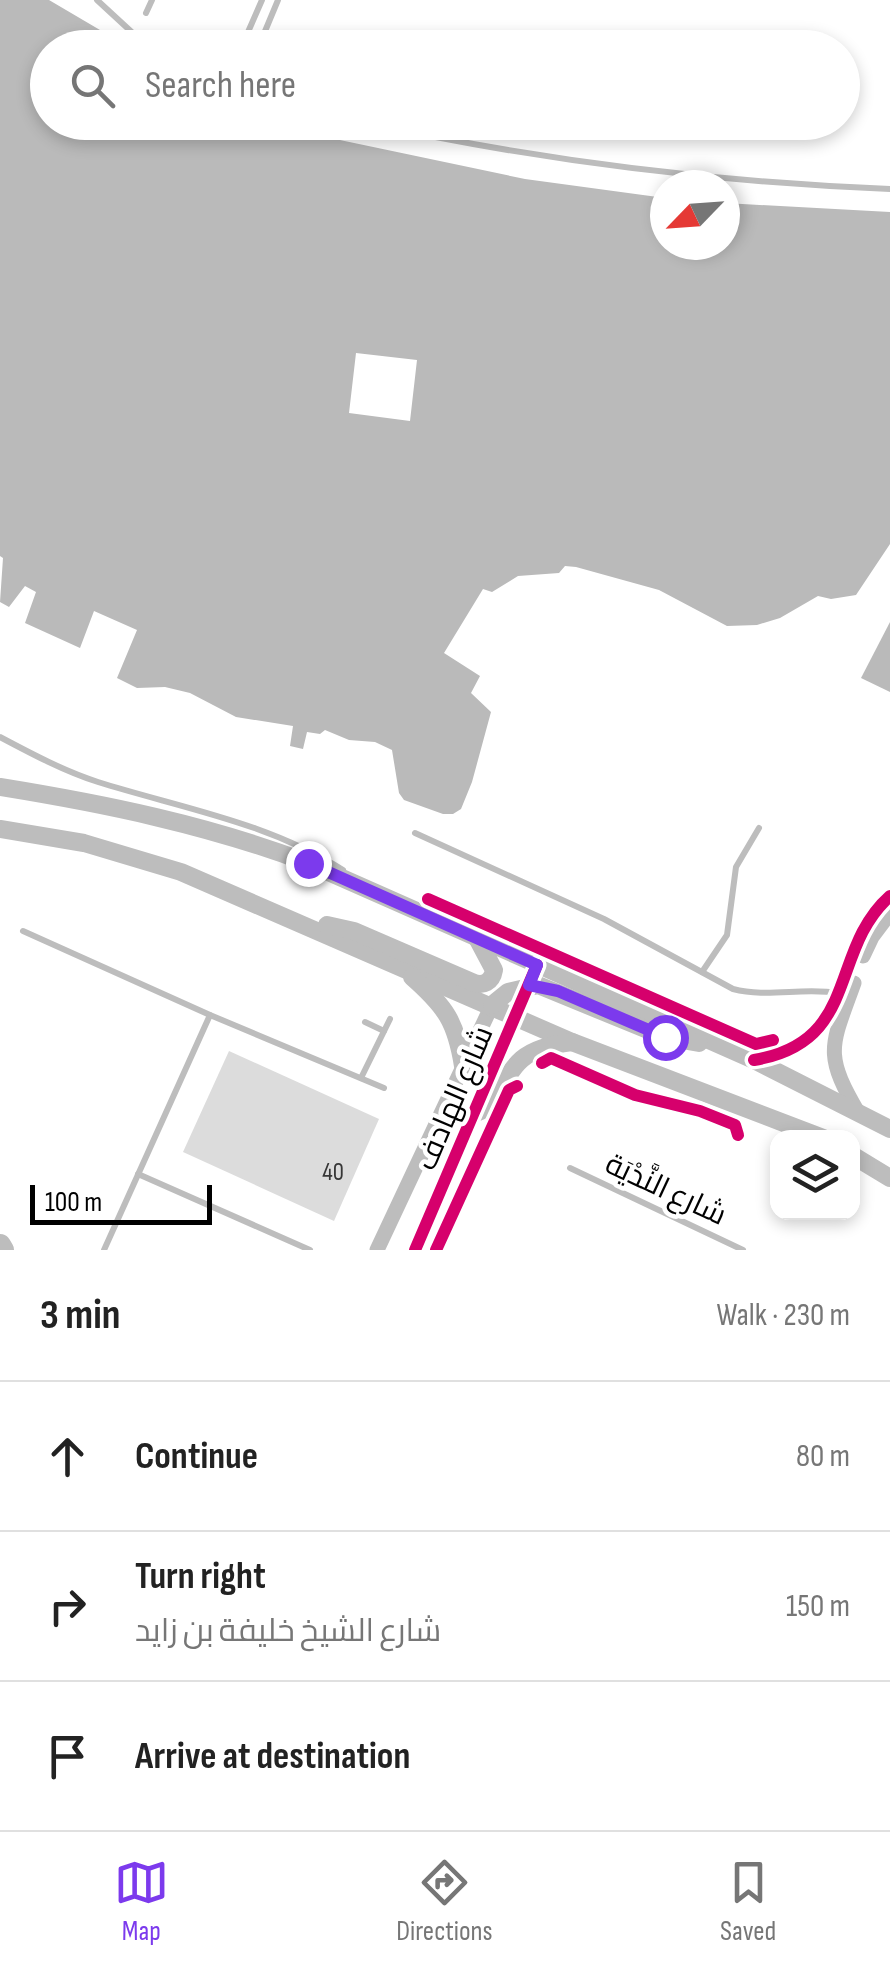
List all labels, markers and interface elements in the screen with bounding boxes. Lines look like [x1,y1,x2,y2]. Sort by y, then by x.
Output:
search box [30,30,860,140]
icon: search [65,58,120,113]
text: Search here [145,63,296,108]
north arrow [650,170,740,260]
route end [286,841,332,887]
route start [643,1015,689,1061]
street label: شارع الهادف [408,1021,502,1176]
map controls [770,1130,860,1220]
button: layers [770,1130,860,1220]
street label: شارع النَّدْيَة [599,1145,732,1234]
house number: 40 [322,1157,344,1188]
scale bar [30,1180,212,1224]
text: 100 m [45,1186,102,1219]
text: 3 min [40,1290,120,1341]
text: Walk · 230 m [716,1296,850,1335]
icon: ahead [40,1429,95,1484]
text: Continue [135,1434,258,1479]
text: 80 m [796,1437,850,1476]
text: Turn right [135,1554,266,1599]
icon: right [40,1579,95,1634]
text: 150 m [786,1587,850,1626]
text: شارع الشيخ خليفة بن زايد [135,1612,441,1651]
icon: arrive [40,1729,95,1784]
text: Arrive at destination [135,1734,410,1779]
tab: Map [114,1855,169,1948]
tab: Directions [396,1855,493,1948]
tab: Saved [720,1855,776,1948]

